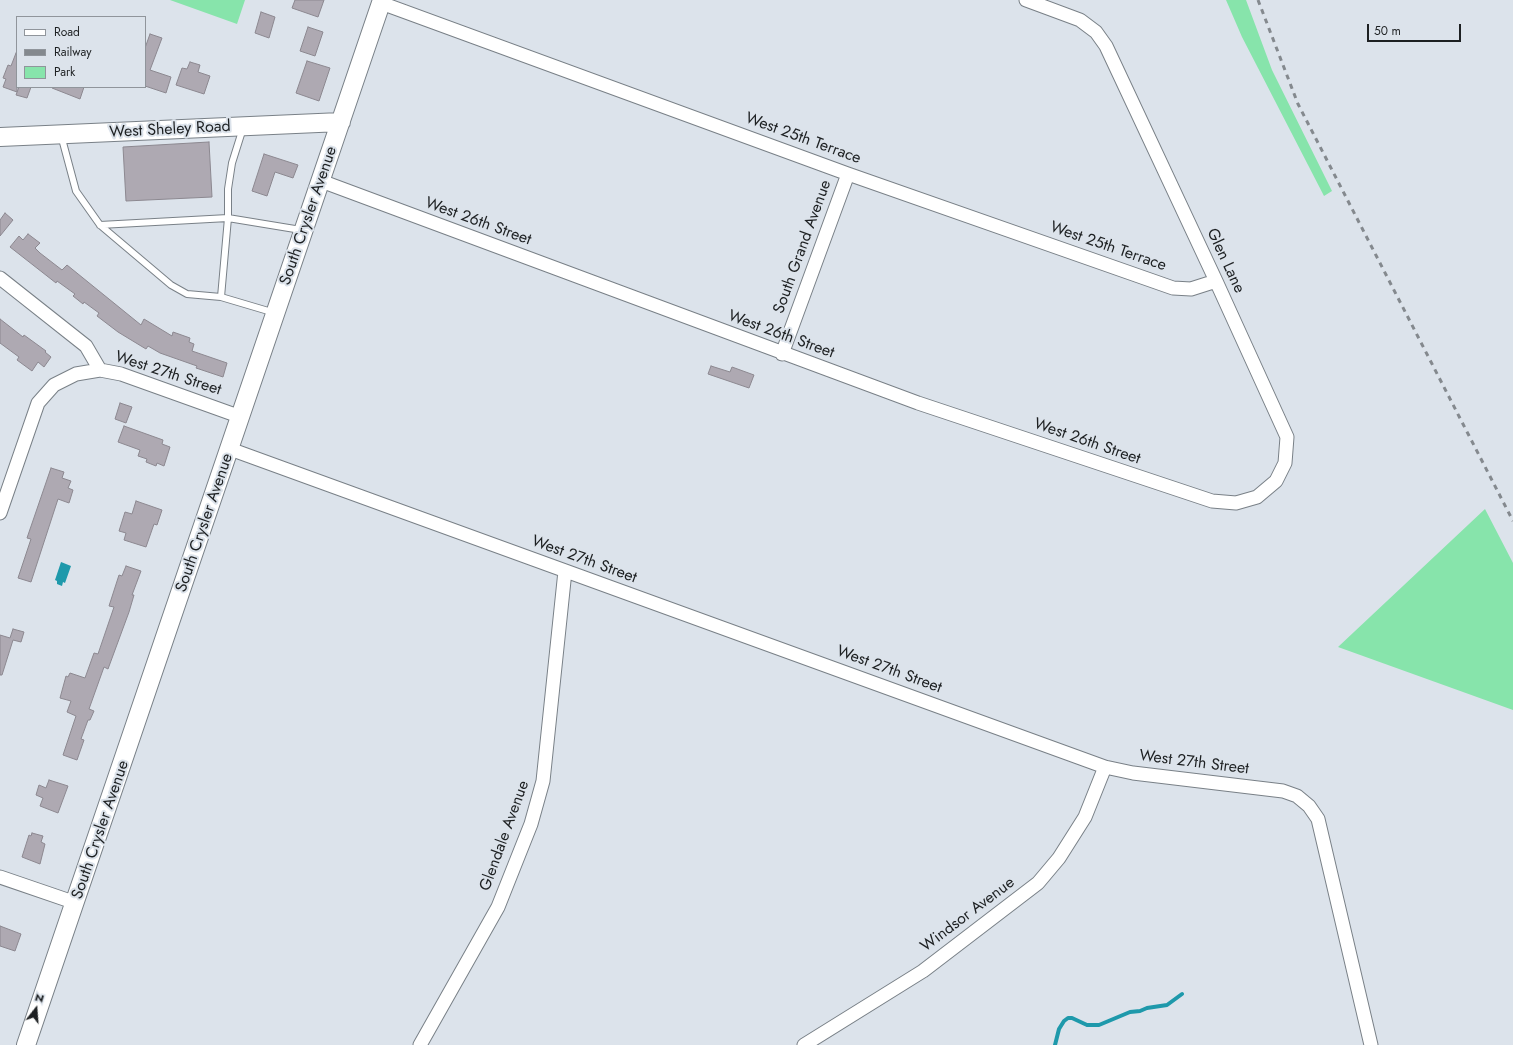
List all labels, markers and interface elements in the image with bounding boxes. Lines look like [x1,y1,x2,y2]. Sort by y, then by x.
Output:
legend [16,16,146,88]
scale bar [1369,16,1463,42]
text: 50 m [1374,22,1401,40]
text: Road [54,23,80,41]
text: Railway [54,43,92,61]
text: Park [54,63,75,81]
street label: West 25th Terrace [743,109,863,169]
street label: West Sheley Road [109,117,231,143]
street label: South Crysler Avenue [276,144,342,288]
street label: South Grand Avenue [770,178,836,316]
street label: West 26th Street [422,194,534,250]
street label: West 25th Terrace [1047,218,1169,276]
street label: Glen Lane [1202,226,1248,296]
street label: West 26th Street [725,307,837,363]
street label: West 27th Street [112,348,224,400]
street label: West 26th Street [1031,415,1143,469]
street label: South Crysler Avenue [172,451,238,595]
street label: West 27th Street [529,532,639,588]
street label: West 27th Street [834,642,944,698]
street label: West 27th Street [1138,747,1250,779]
street label: South Crysler Avenue [68,758,134,902]
street label: Glendale Avenue [476,778,534,894]
street label: Windsor Avenue [917,873,1019,957]
north arrow [16,989,56,1029]
text: N [33,989,46,1006]

